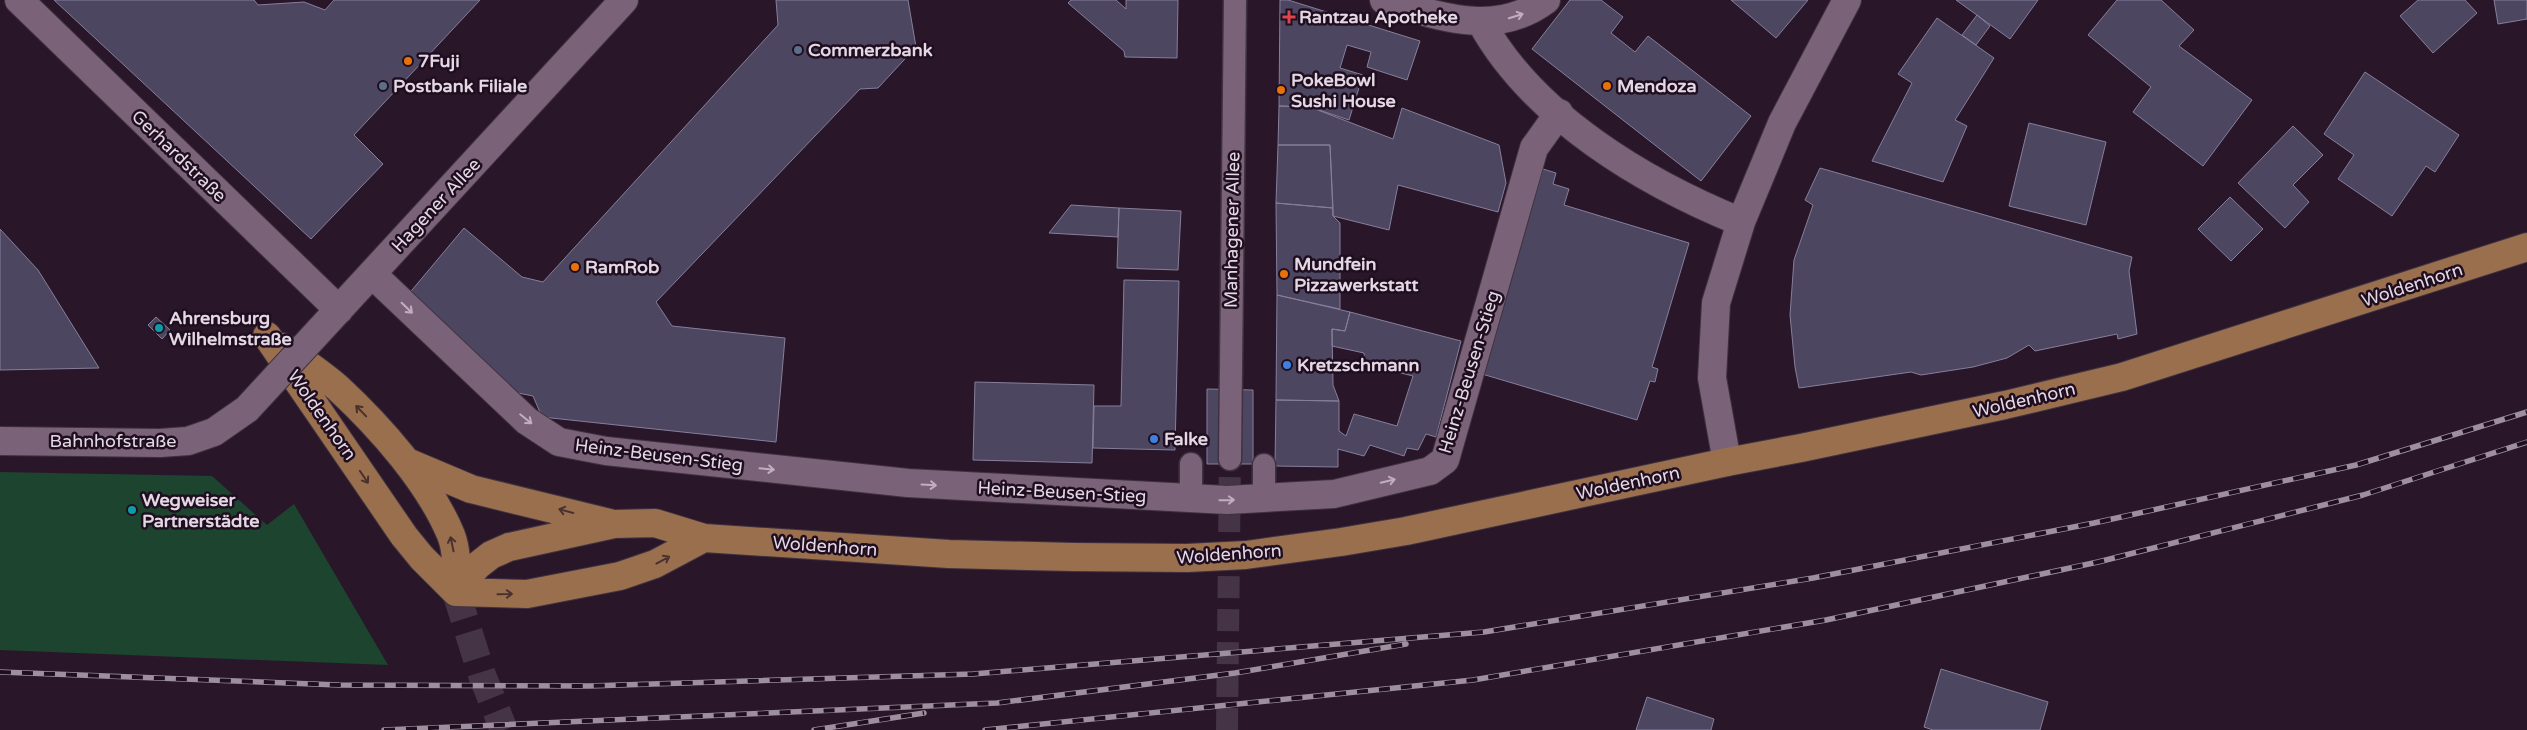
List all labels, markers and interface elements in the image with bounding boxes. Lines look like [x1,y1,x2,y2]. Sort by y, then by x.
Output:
place label: Rantzau Apotheke [1299,6,1458,28]
one-way arrow [1507,10,1523,20]
marker: Rantzau Apotheke [1283,11,1295,23]
place label: Commerzbank [808,39,933,61]
marker: Commerzbank [792,44,804,56]
place label: 7Fuji [418,50,460,72]
marker: 7Fuji [402,55,414,67]
place label: PokeBowl Sushi House [1291,69,1396,112]
place label: Postbank Filiale [393,75,527,97]
place label: Mendoza [1617,75,1697,97]
marker: Postbank Filiale [377,80,389,92]
marker: Mendoza [1601,80,1613,92]
marker: PokeBowl Sushi House [1275,84,1287,96]
street label: Gerhardstraße [127,105,231,207]
street label: Manhagener Allee [1220,152,1244,308]
street label: Hagener Allee [387,153,485,257]
place label: Mundfein Pizzawerkstatt [1294,253,1418,296]
place label: RamRob [585,256,659,278]
street label: Woldenhorn [2359,258,2465,312]
marker: RamRob [569,261,581,273]
marker: Mundfein Pizzawerkstatt [1278,268,1290,280]
street label: Heinz-Beusen-Stieg [1434,288,1504,456]
one-way arrow [401,302,414,314]
place label: Ahrensburg Wilhelmstraße [169,307,292,350]
marker: Ahrensburg Wilhelmstraße [153,322,165,334]
place label: Kretzschmann [1297,354,1419,376]
marker: Kretzschmann [1281,359,1293,371]
street label: Woldenhorn [283,366,361,464]
street label: Woldenhorn [1970,377,2078,423]
one-way arrow [355,405,367,417]
one-way arrow [519,414,533,424]
place label: Falke [1164,428,1208,450]
street label: Bahnhofstraße [50,430,176,452]
marker: Falke [1148,433,1160,445]
street label: Heinz-Beusen-Stieg [574,434,744,476]
street label: Woldenhorn [1574,461,1682,505]
one-way arrow [759,464,775,474]
one-way arrow [359,469,369,483]
one-way arrow [1379,476,1395,485]
street label: Heinz-Beusen-Stieg [977,477,1147,507]
one-way arrow [920,480,936,489]
place label: Wegweiser Partnerstädte [142,489,259,532]
one-way arrow [1218,495,1235,505]
marker: Wegweiser Partnerstädte [126,504,138,516]
one-way arrow [559,506,575,515]
street label: Woldenhorn [772,531,878,561]
one-way arrow [447,536,457,552]
street label: Woldenhorn [1176,539,1282,569]
one-way arrow [655,555,670,565]
one-way arrow [496,589,513,599]

